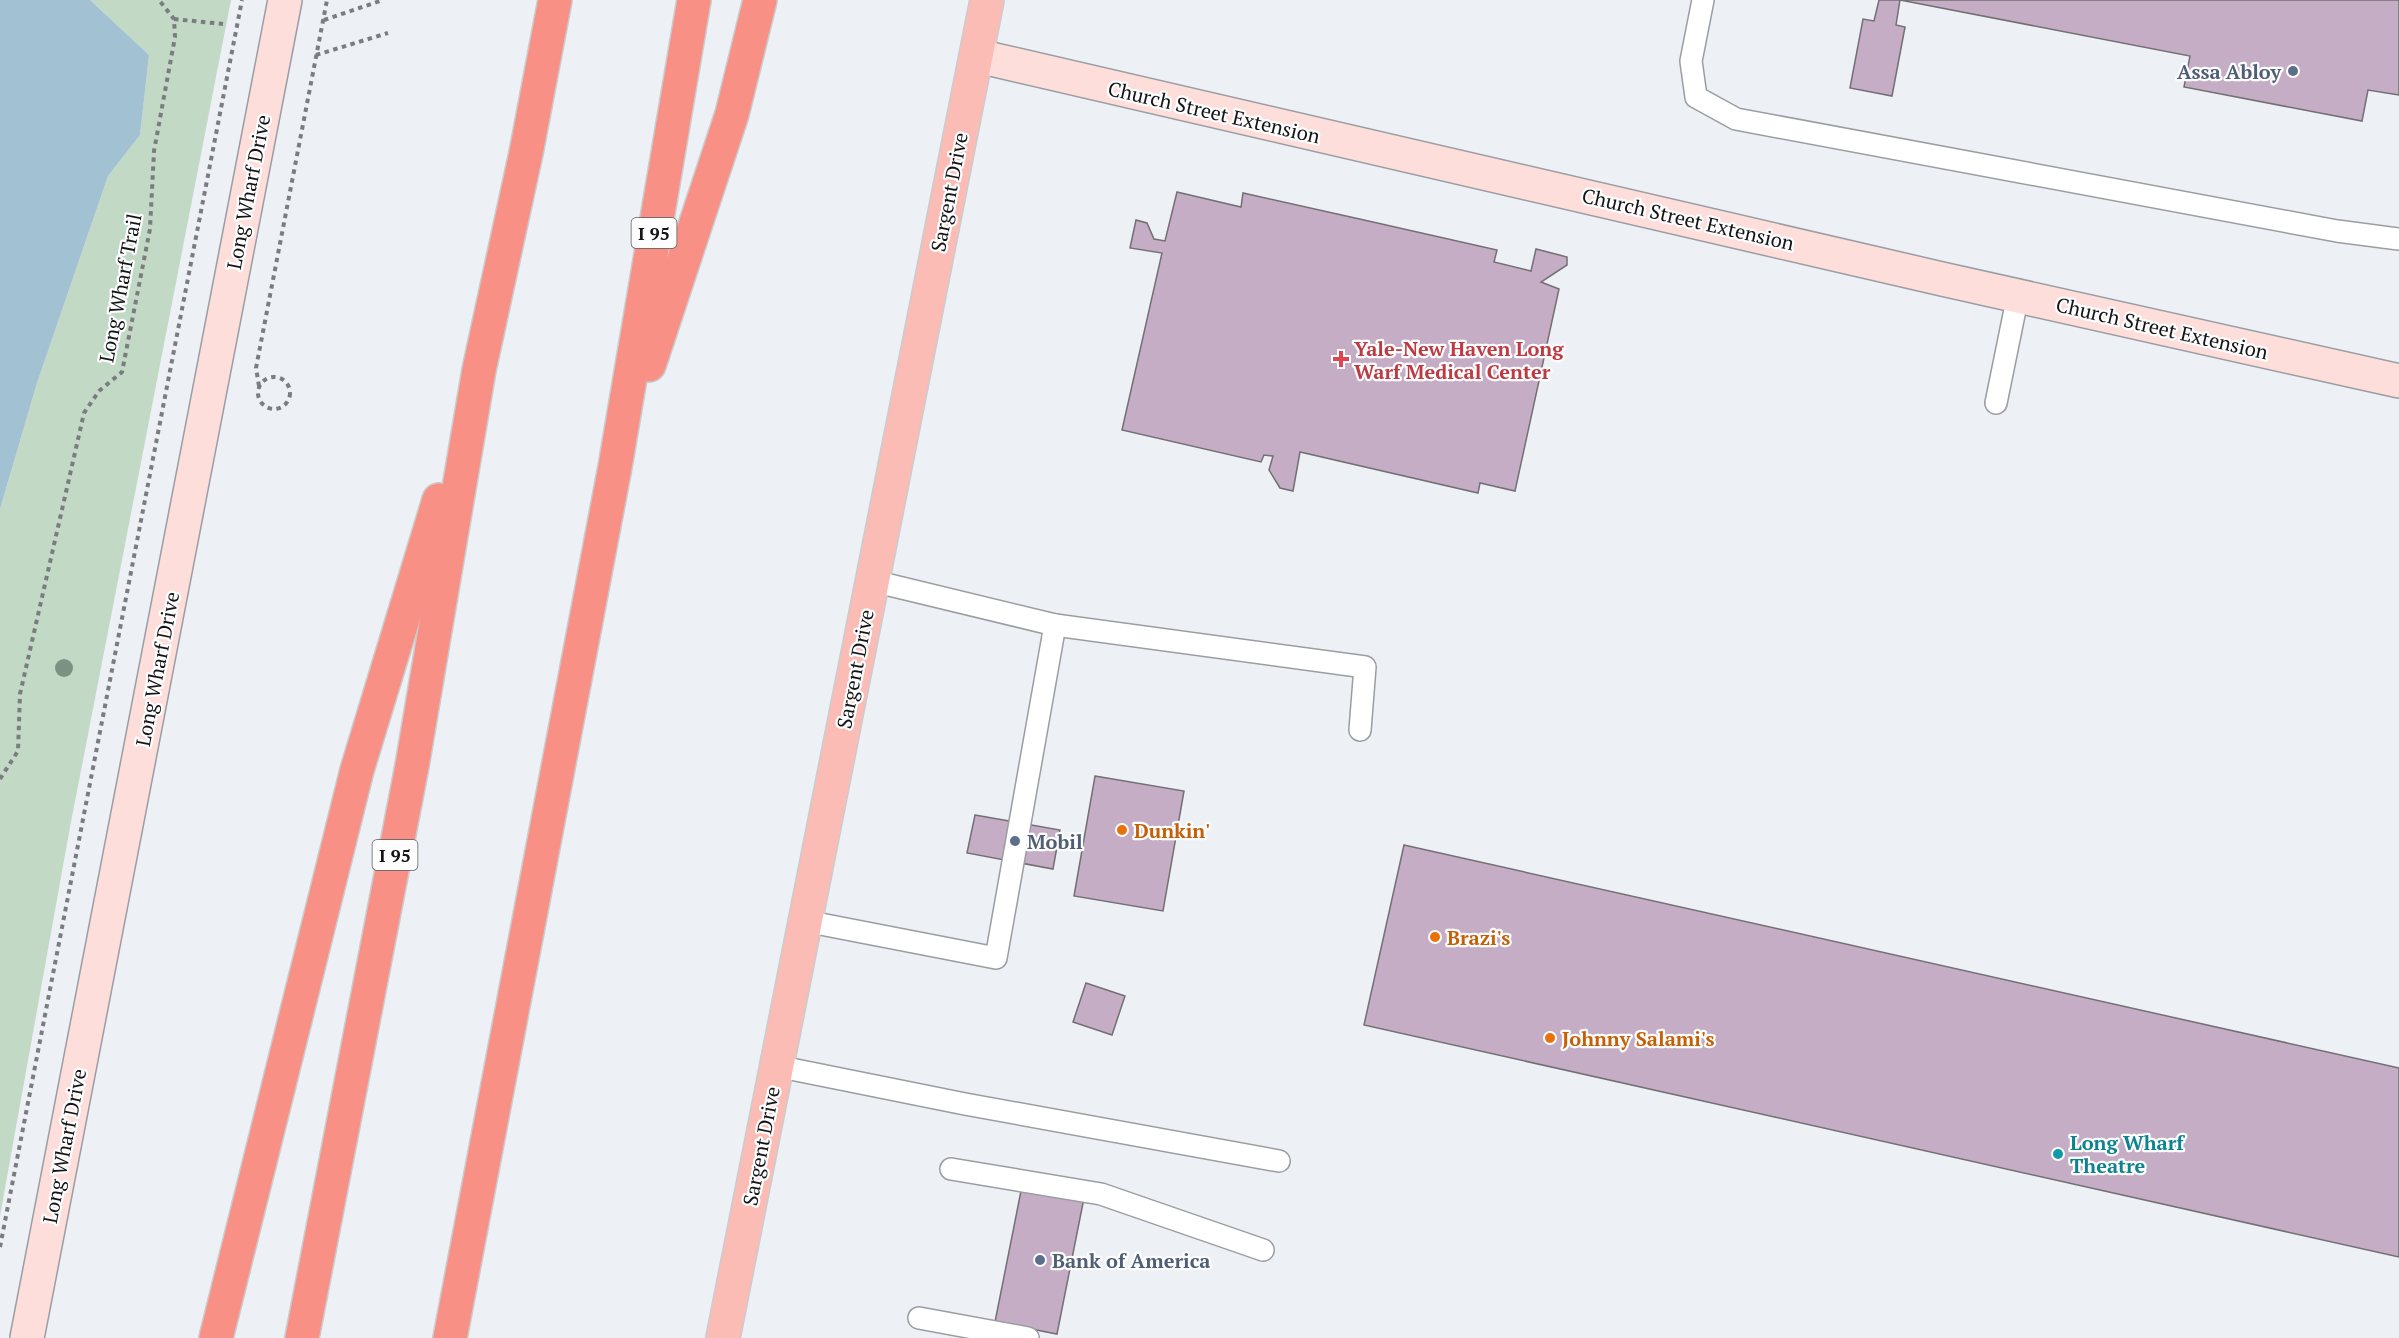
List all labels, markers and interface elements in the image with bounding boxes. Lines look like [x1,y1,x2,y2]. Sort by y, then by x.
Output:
place label: Assa Abloy [2177,58,2281,85]
marker: Assa Abloy [2286,64,2300,78]
street label: Church Street Extension [1105,74,1323,150]
street label: Long Wharf Drive [220,112,276,272]
street label: Sargent Drive [924,130,974,254]
street label: Church Street Extension [1579,181,1797,257]
street label: Long Wharf Trail [92,211,148,365]
road number: I 95 [632,218,676,248]
street label: Church Street Extension [2053,290,2271,366]
place label: Yale-New Haven Long Warf Medical Center [1354,335,1564,385]
marker: Yale-New Haven Long Warf Medical Center [1332,350,1350,368]
street label: Long Wharf Drive [129,589,185,749]
street label: Sargent Drive [830,607,880,731]
place label: Dunkin' [1134,817,1210,844]
marker: Dunkin' [1115,823,1129,837]
place label: Mobil [1027,828,1083,855]
marker: Mobil [1008,834,1022,848]
road number: I 95 [372,840,418,870]
place label: Brazi's [1447,924,1510,951]
marker: Brazi's [1428,930,1442,944]
place label: Johnny Salami's [1562,1025,1714,1052]
marker: Johnny Salami's [1543,1031,1557,1045]
street label: Long Wharf Drive [36,1066,92,1226]
street label: Sargent Drive [736,1084,786,1208]
place label: Long Wharf Theatre [2070,1129,2185,1179]
marker: Long Wharf Theatre [2051,1147,2065,1161]
place label: Bank of America [1052,1247,1210,1274]
marker: Bank of America [1033,1253,1047,1267]

